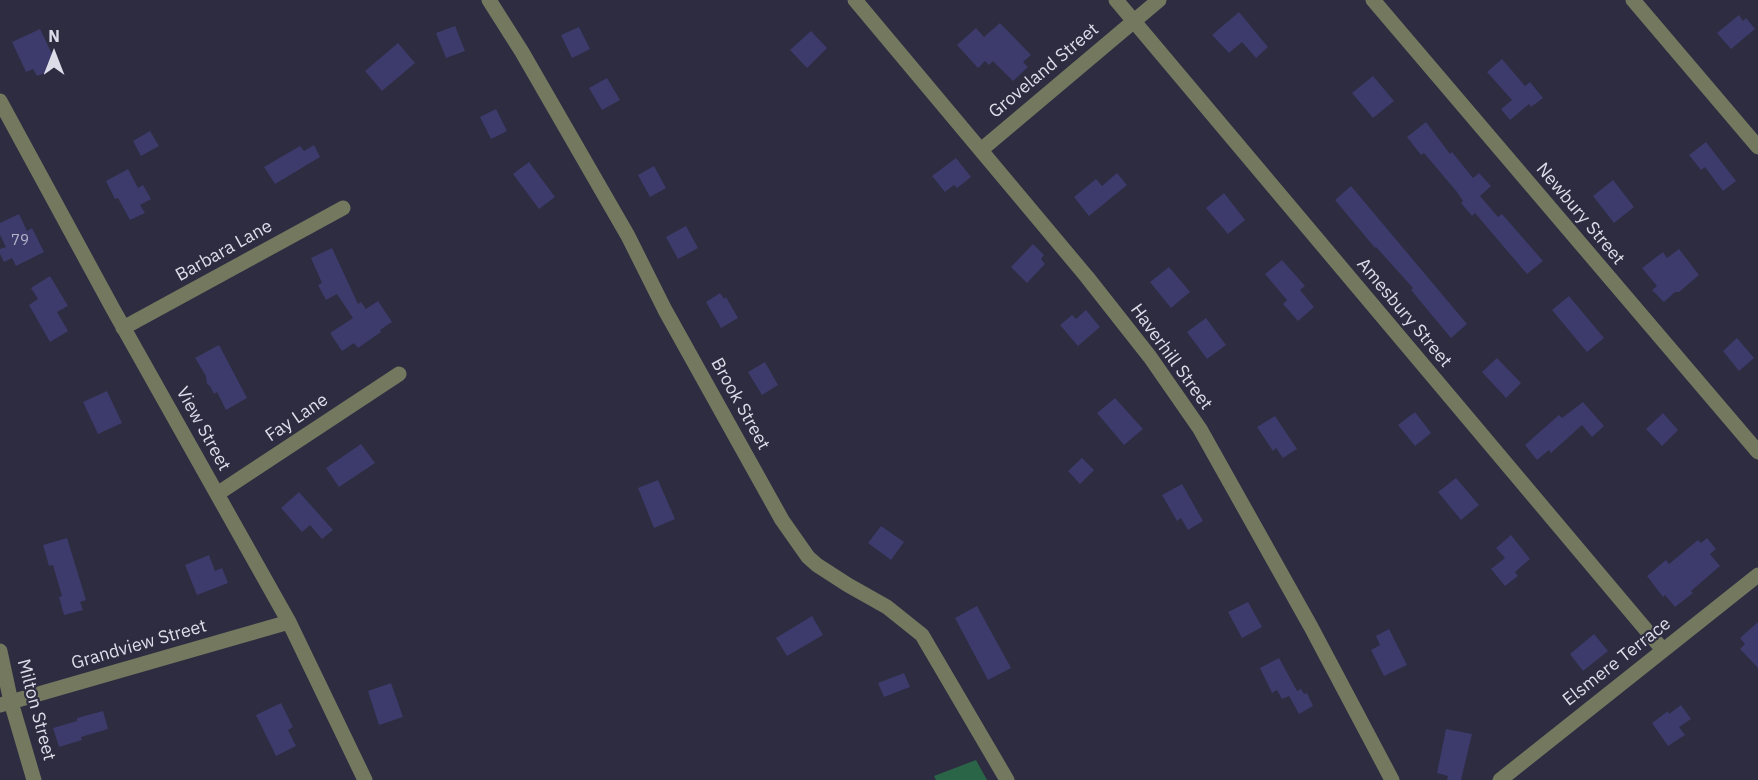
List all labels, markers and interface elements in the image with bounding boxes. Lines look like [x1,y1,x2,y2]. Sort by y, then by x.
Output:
street label: Groveland Street [985,19,1103,123]
north arrow [24,24,84,84]
text: N [48,26,60,46]
street label: Newbury Street [1531,159,1629,269]
street label: Barbara Lane [172,216,276,286]
house number: 79 [11,232,29,250]
street label: Amesbury Street [1352,254,1456,372]
street label: Haverhill Street [1125,300,1217,414]
street label: Brook Street [706,354,774,454]
street label: View Street [171,383,235,475]
street label: Fay Lane [262,389,332,447]
street label: Elsmere Terrace [1559,613,1675,711]
street label: Grandview Street [69,615,209,675]
street label: Milton Street [12,657,60,763]

